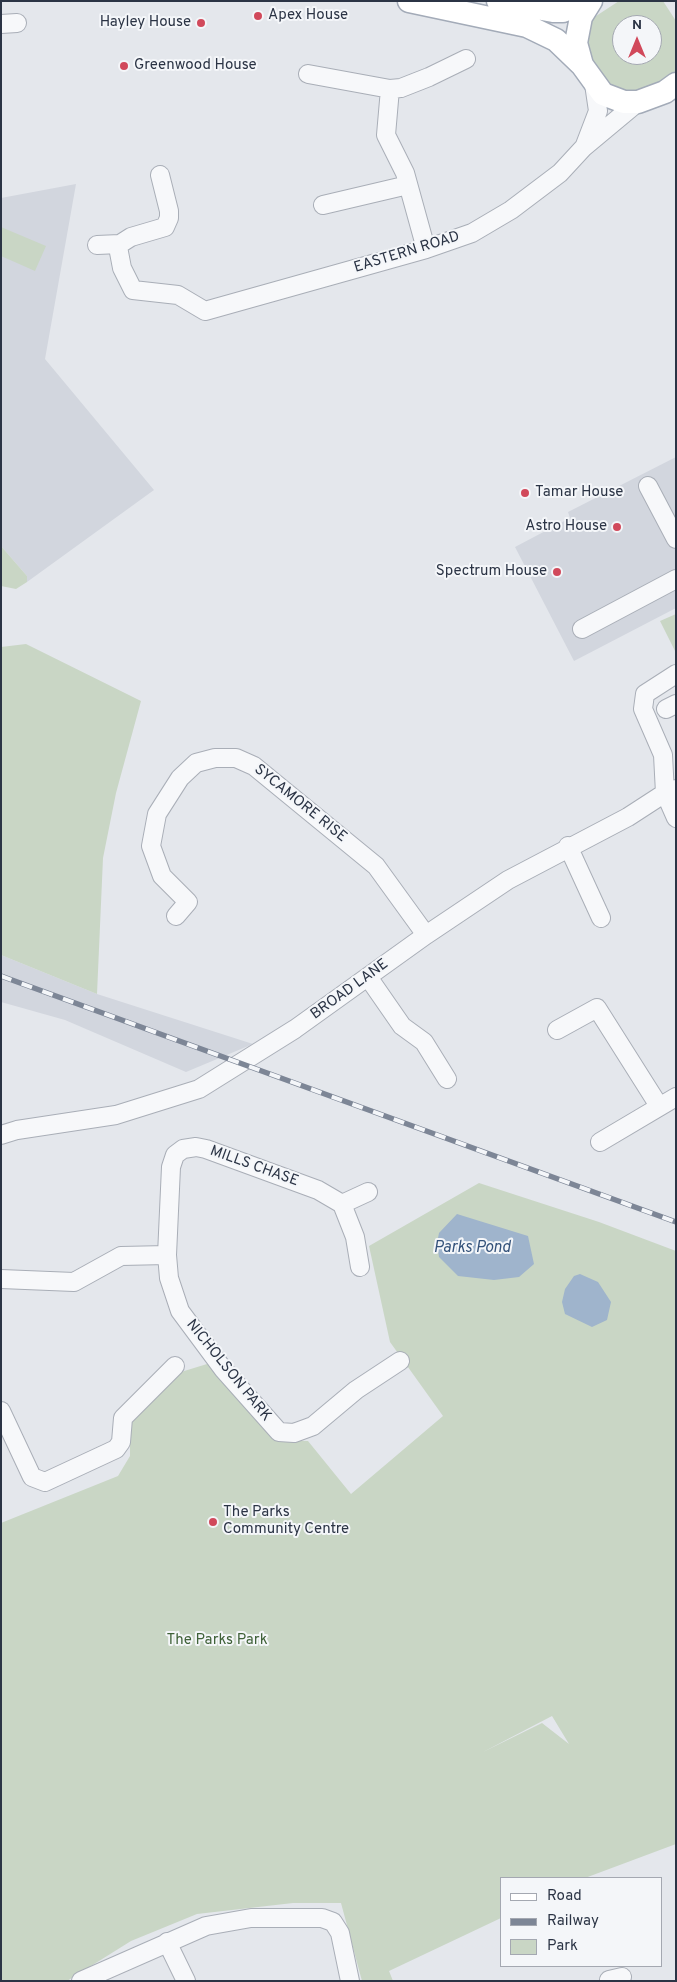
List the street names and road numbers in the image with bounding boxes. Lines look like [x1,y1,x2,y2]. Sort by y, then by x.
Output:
street label: EASTERN ROAD [352,228,462,278]
street label: SYCAMORE RISE [250,761,350,847]
street label: BROAD LANE [308,956,392,1024]
street label: MILLS CHASE [207,1143,301,1191]
street label: NICHOLSON PARK [181,1317,275,1425]

